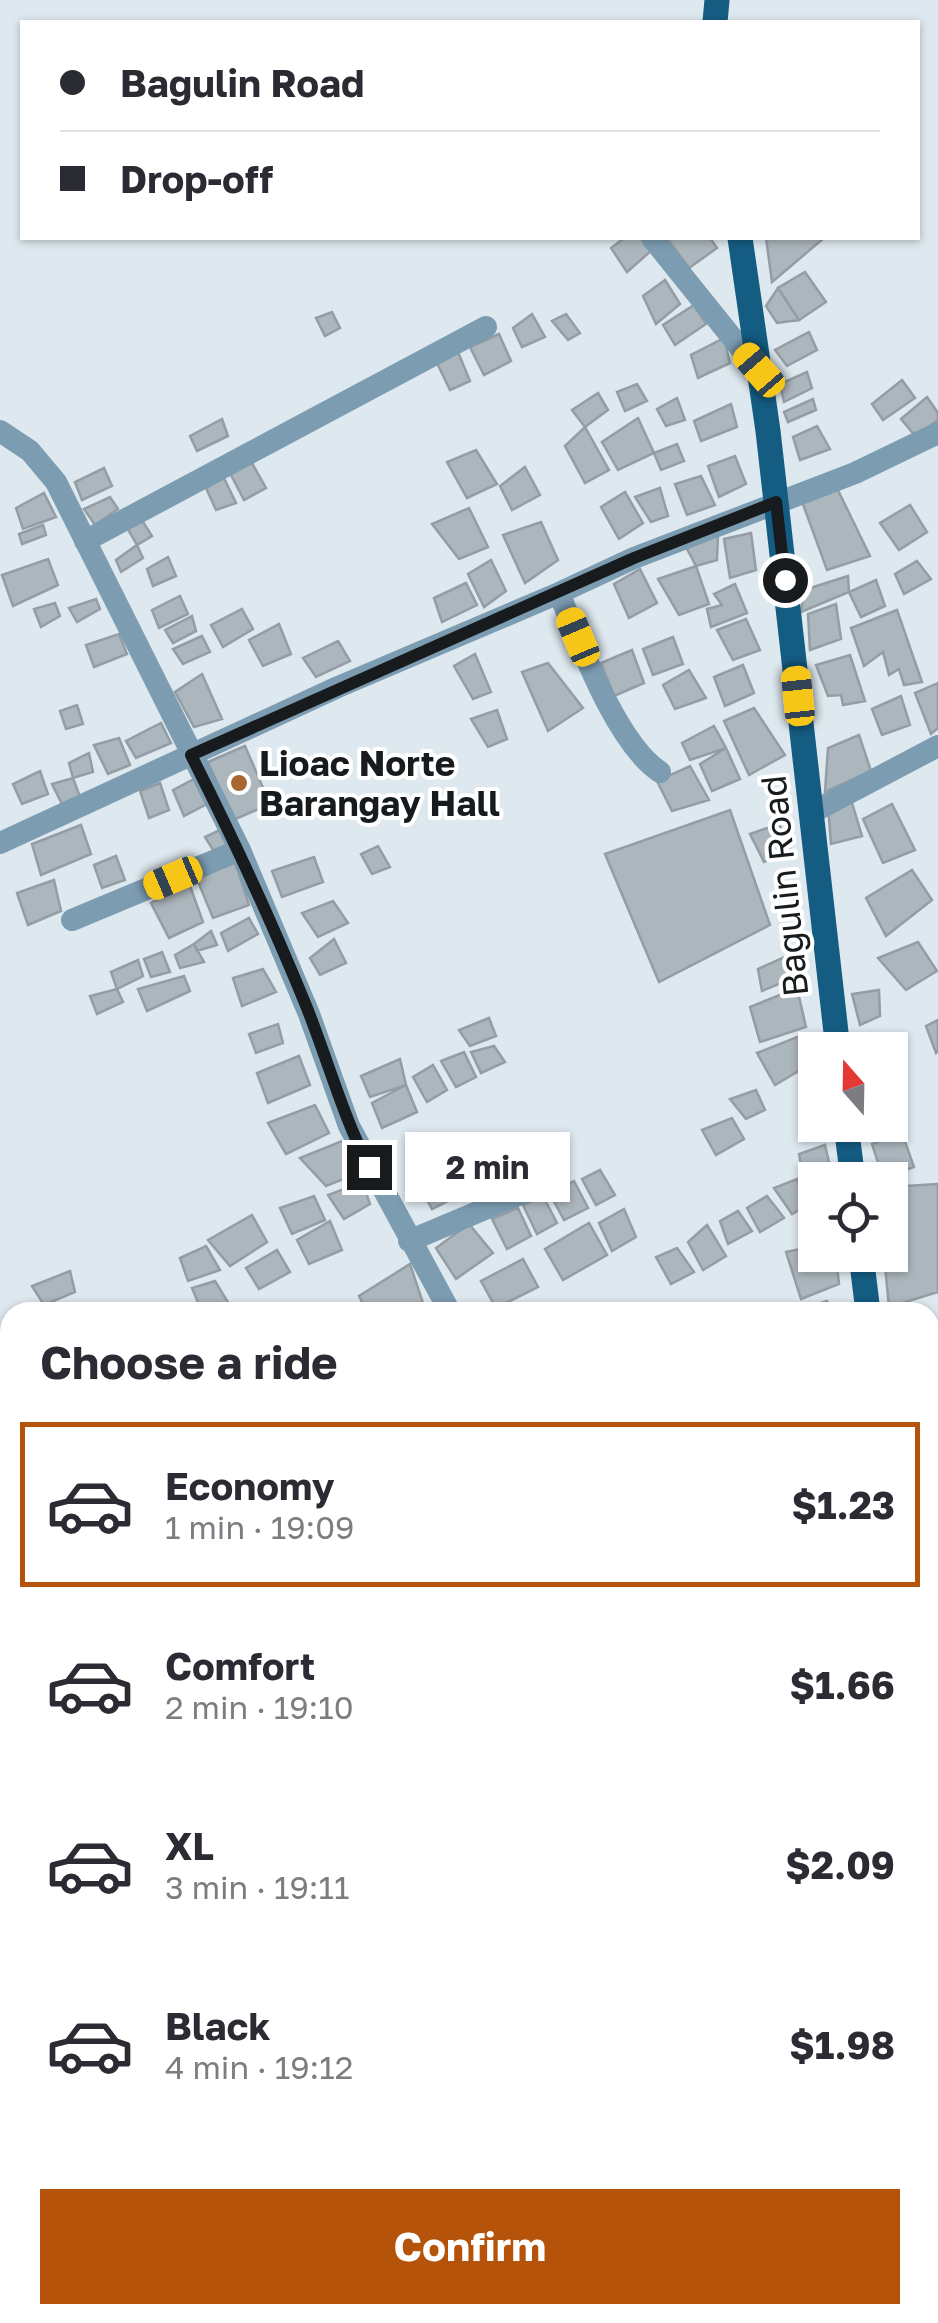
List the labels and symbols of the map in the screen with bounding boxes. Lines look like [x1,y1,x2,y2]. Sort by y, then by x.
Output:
car [728,338,790,402]
route start [763,558,808,603]
car [552,604,604,670]
car [780,665,816,727]
place label: Lioac Norte Barangay Hall [259,742,500,824]
marker: Lioac Norte Barangay Hall [228,772,250,794]
street label: Bagulin Road [751,773,817,999]
car [140,852,206,904]
north arrow [798,1032,908,1142]
callout: 2 min [404,1132,569,1202]
route end [347,1145,392,1190]

